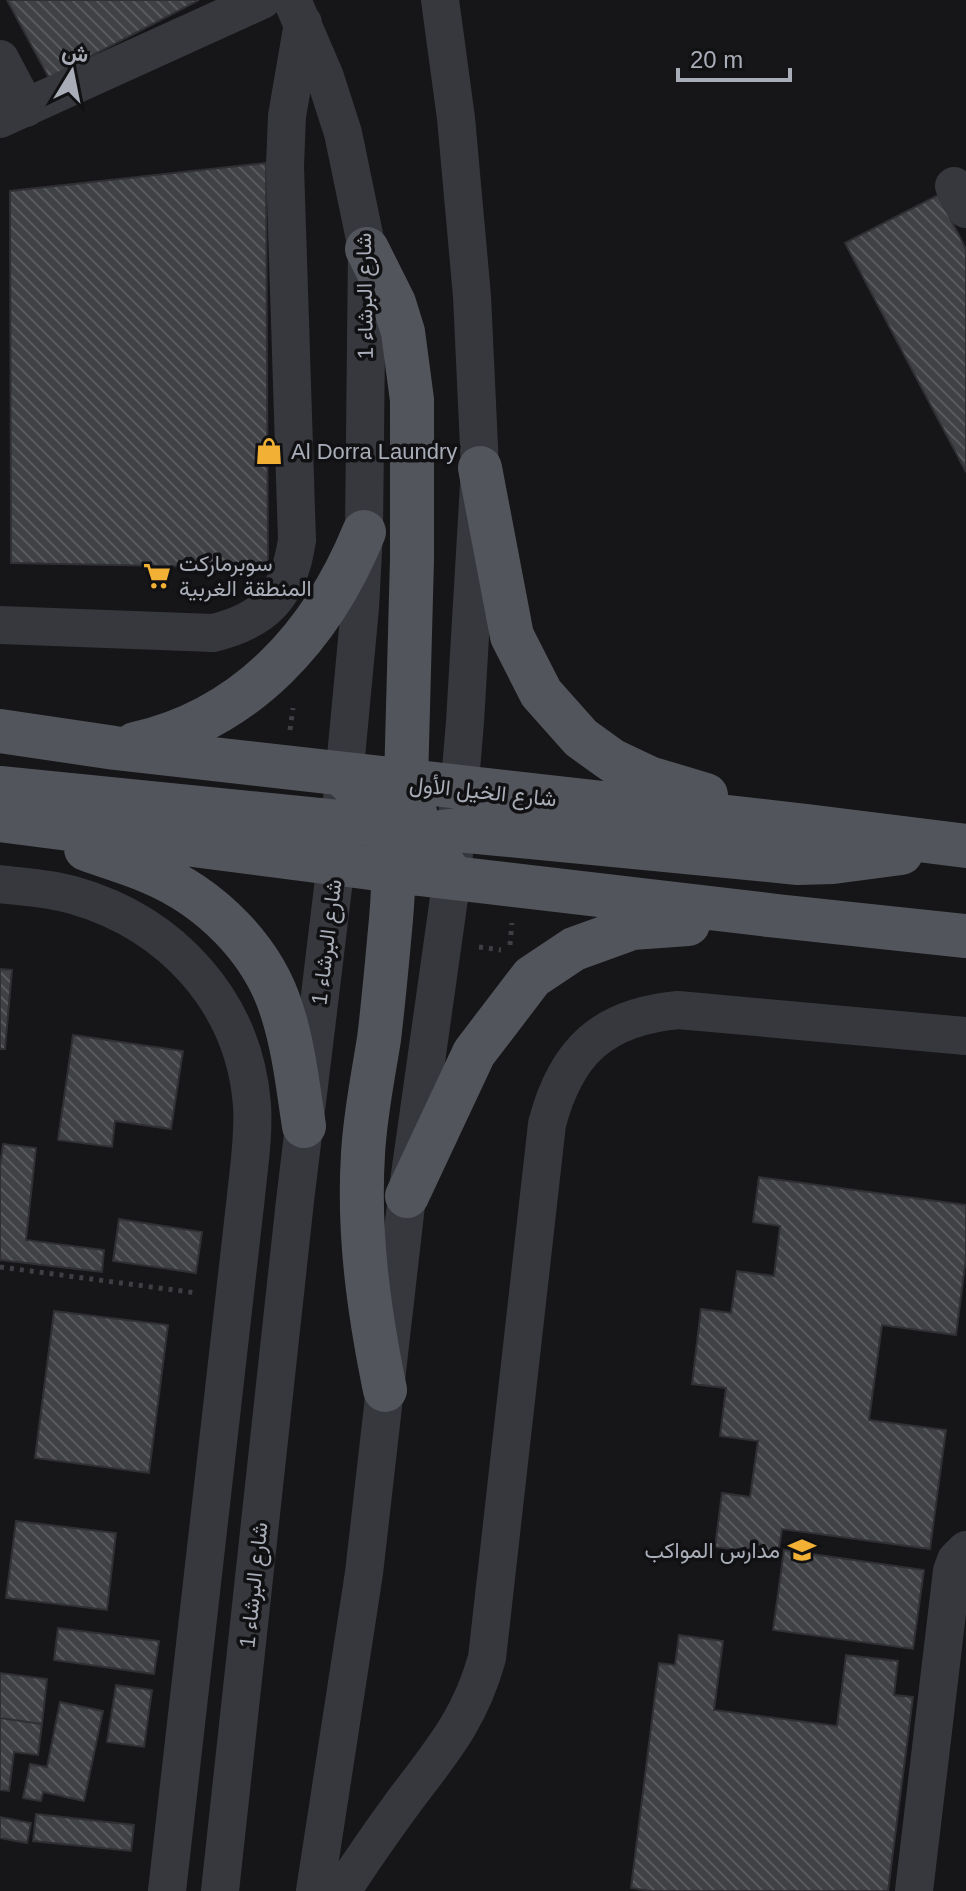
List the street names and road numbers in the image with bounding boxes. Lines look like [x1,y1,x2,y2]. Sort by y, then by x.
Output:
street label: شارع البرشاء 1 [351,232,380,359]
street label: شارع الخيل الأول [408,771,558,814]
street label: شارع البرشاء 1 [306,878,349,1007]
street label: شارع البرشاء 1 [234,1521,275,1650]

